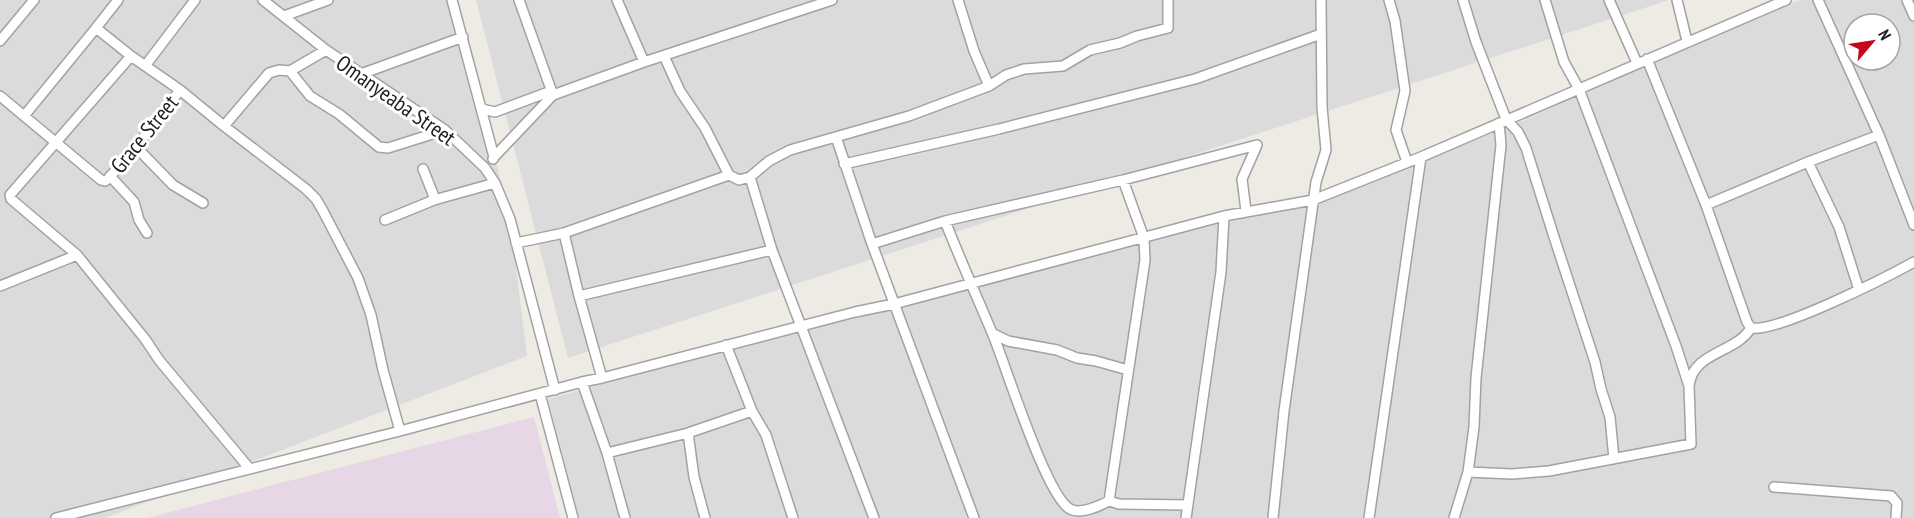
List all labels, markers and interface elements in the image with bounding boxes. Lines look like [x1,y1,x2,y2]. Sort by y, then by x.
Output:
north arrow [1842,12,1902,72]
text: N [1874,26,1896,43]
street label: Omanyeaba Street [331,49,461,151]
street label: Grace Street [104,89,184,179]

